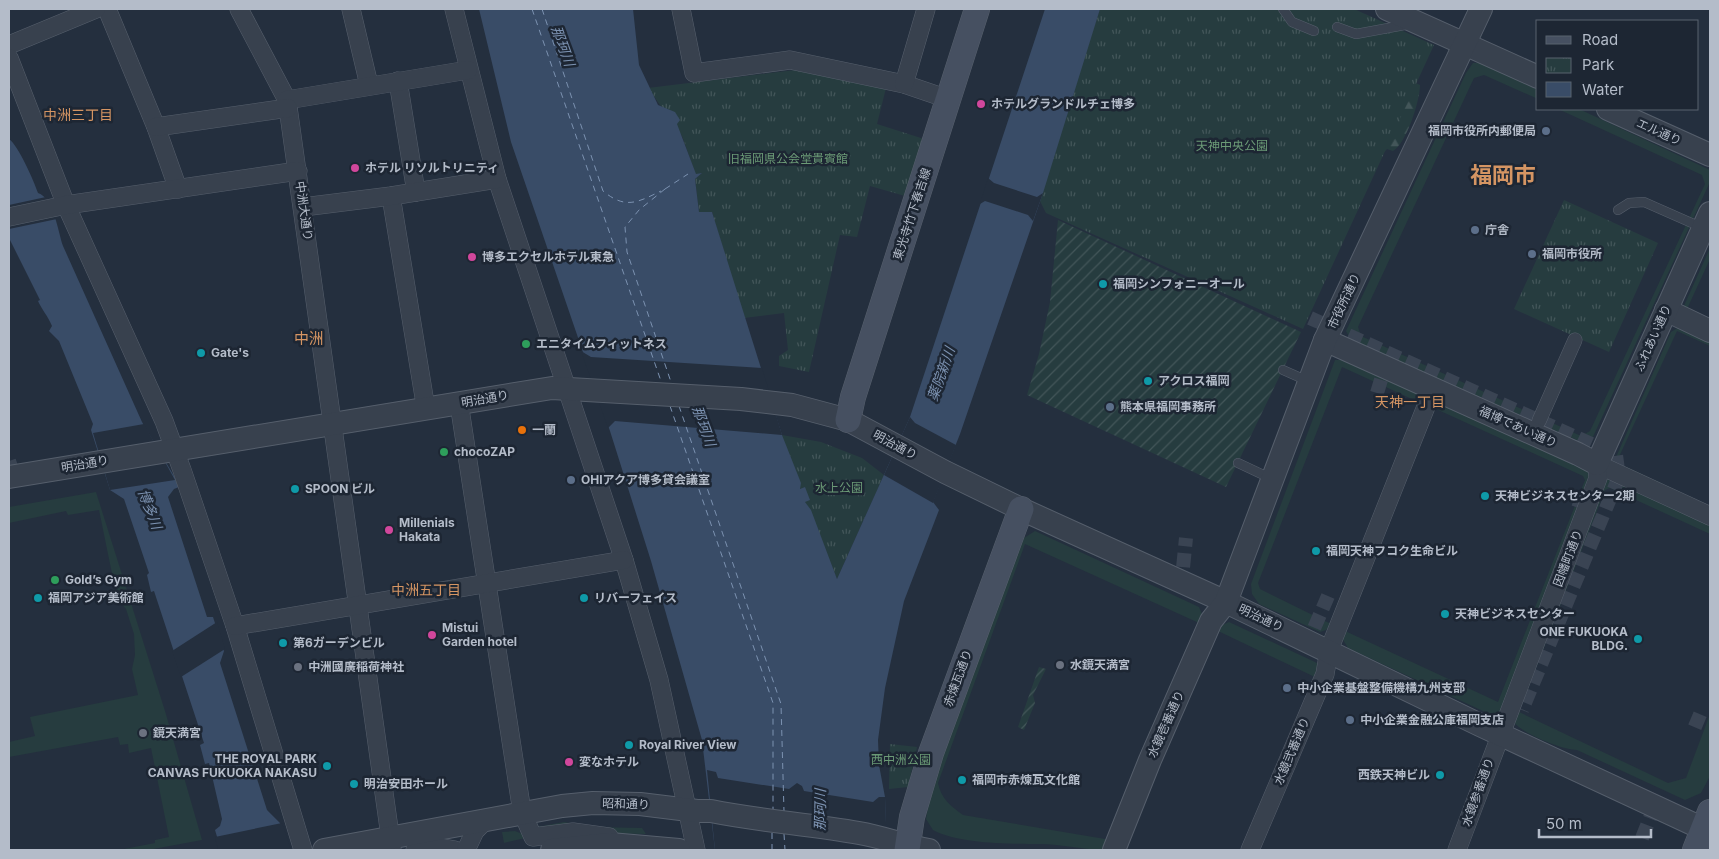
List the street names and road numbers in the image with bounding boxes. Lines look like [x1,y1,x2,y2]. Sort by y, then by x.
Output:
street label: エル通り [1634,115,1684,148]
street label: 東光寺竹下春吉線 [890,166,933,262]
street label: 中洲大通り [293,180,316,242]
street label: 市役所通り [1324,270,1363,331]
street label: ふれあい通り [1631,302,1674,374]
street label: 明治通り [460,387,510,410]
street label: 福博であい通り [1477,403,1560,450]
street label: 明治通り [871,427,920,462]
street label: 明治通り [60,452,110,475]
street label: 因幡町通り [1550,527,1585,589]
street label: 明治通り [1236,601,1286,634]
street label: 赤煉瓦通り [940,647,975,709]
street label: 水鏡壱番通り [1144,688,1187,760]
street label: 水鏡弐番通り [1271,715,1313,787]
street label: 水鏡参番通り [1458,755,1497,828]
street label: 昭和通り [602,795,650,812]

